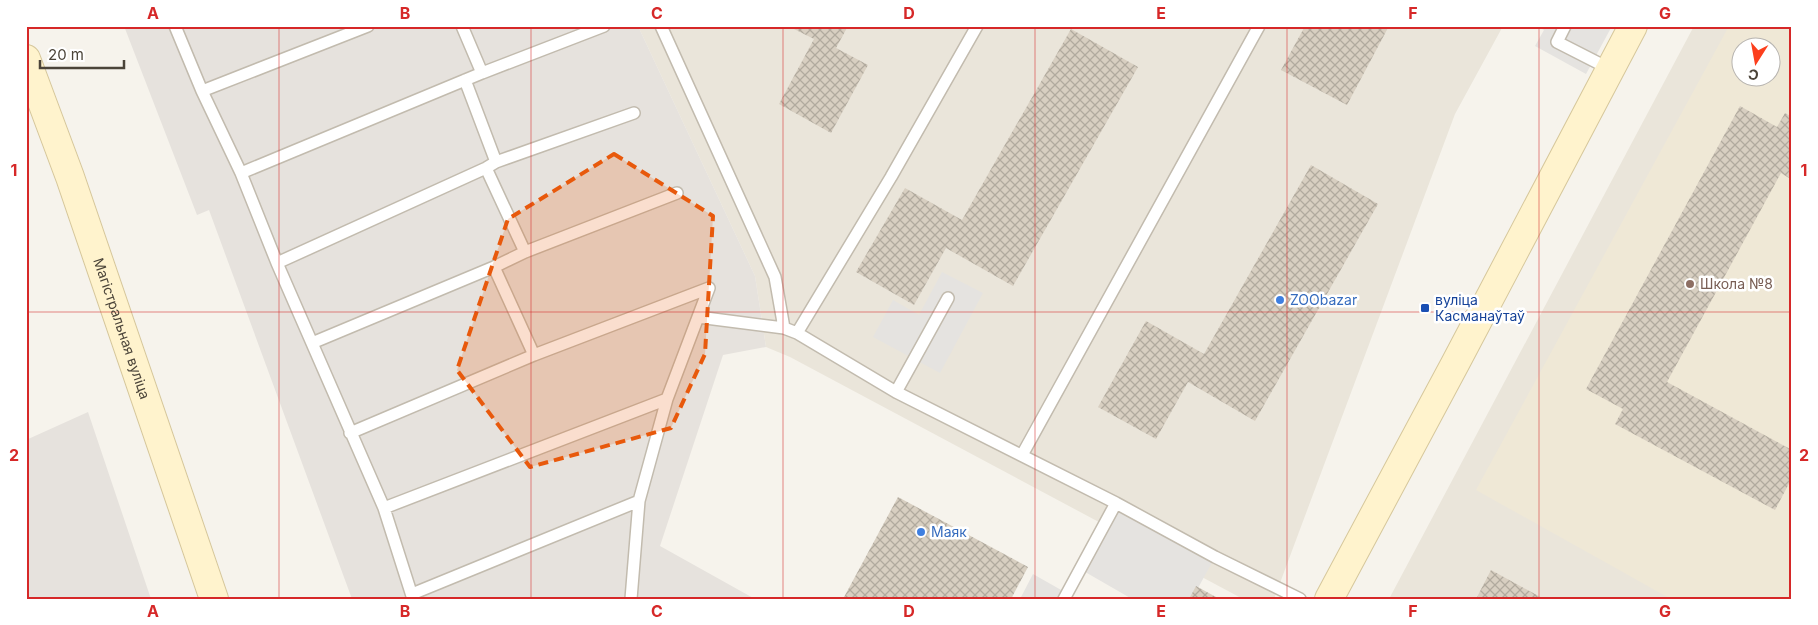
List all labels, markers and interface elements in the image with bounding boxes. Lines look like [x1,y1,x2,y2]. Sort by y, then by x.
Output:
text: A [147,3,159,23]
text: B [400,3,410,23]
text: C [651,3,663,23]
text: D [903,3,915,23]
text: E [1156,3,1166,23]
text: F [1408,3,1418,23]
text: G [1659,3,1671,23]
scale bar [40,38,124,70]
north arrow [1730,38,1780,88]
text: 20 m [48,45,84,64]
text: С [1747,66,1760,85]
text: 1 [11,160,17,180]
text: 1 [1801,160,1807,180]
street label: Магістральная вуліца [90,255,154,401]
place label: Школа №8 [1700,275,1773,292]
marker: Школа №8 [1684,278,1696,290]
place label: ZOObazar [1290,291,1357,308]
place label: вуліца Касманаўтаў [1435,291,1525,324]
marker: ZOObazar [1274,294,1286,306]
marker: вуліца Касманаўтаў [1419,302,1431,314]
text: 2 [9,445,19,465]
text: 2 [1799,445,1809,465]
place label: Маяк [931,523,967,540]
marker: Маяк [915,526,927,538]
text: A [147,601,159,621]
text: B [400,601,410,621]
text: C [651,601,663,621]
text: D [903,601,915,621]
text: E [1156,601,1166,621]
text: F [1408,601,1418,621]
text: G [1659,601,1671,621]

